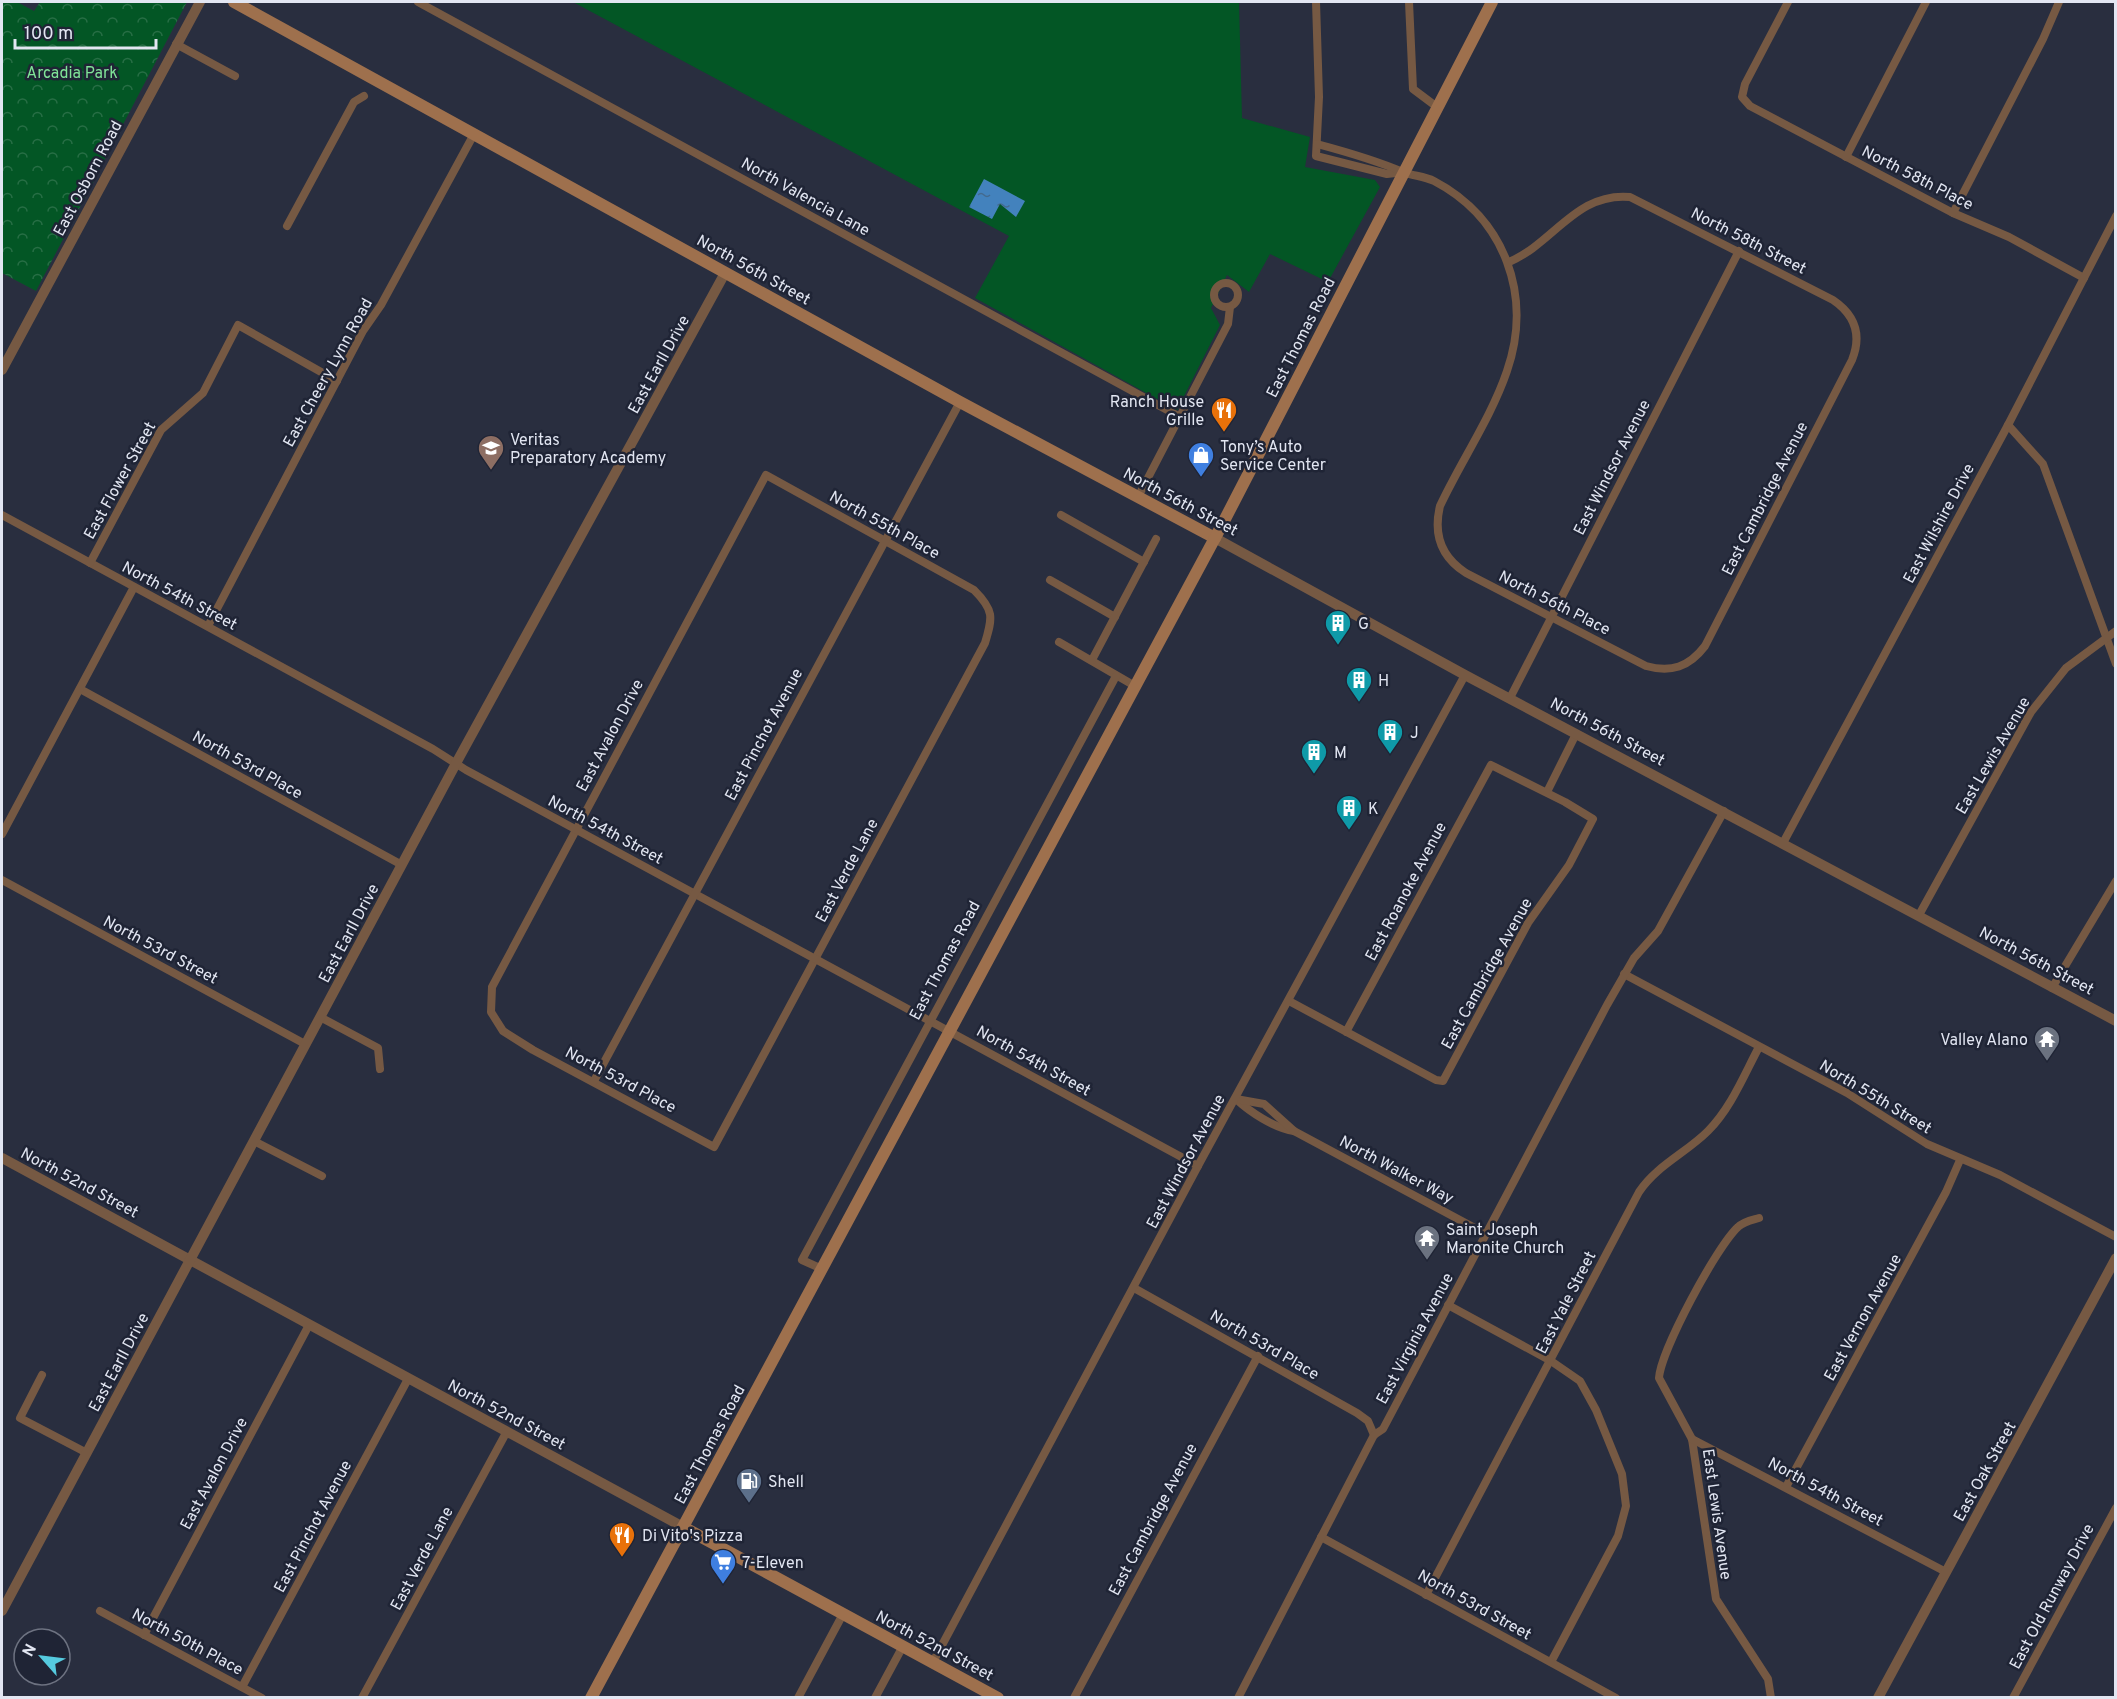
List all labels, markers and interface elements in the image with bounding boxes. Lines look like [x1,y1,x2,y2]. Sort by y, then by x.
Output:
scale bar [15,12,156,50]
text: 100 m [24,23,73,46]
park label: Arcadia Park [26,64,118,84]
street label: East Osborn Road [50,118,128,240]
street label: North 58th Place [1858,142,1976,216]
street label: North Valencia Lane [737,154,873,241]
street label: North 58th Street [1687,204,1809,280]
street label: North 56th Street [693,231,814,310]
street label: East Thomas Road [1263,274,1341,401]
street label: East Cheery Lynn Road [280,295,378,451]
street label: East Earll Drive [624,312,695,418]
place label: Ranch House Grille [1110,393,1204,431]
restaurant icon: Ranch House Grille [1209,395,1239,433]
street label: East Windsor Avenue [1570,397,1656,539]
street label: East Flower Street [80,419,161,543]
street label: East Cambridge Avenue [1718,419,1813,579]
place label: Veritas Preparatory Academy [510,431,666,469]
school or university icon: Veritas Preparatory Academy [476,433,506,471]
place label: Tony’s Auto Service Center [1220,438,1326,476]
shop icon: Tony’s Auto Service Center [1186,440,1216,478]
street label: East Wilshire Drive [1900,460,1980,587]
street label: North 56th Street [1119,464,1241,541]
street label: North 55th Place [825,487,943,564]
street label: North 54th Street [118,558,240,636]
street label: North 56th Place [1495,567,1613,641]
building icon: G [1323,608,1353,646]
place label: G [1358,615,1369,635]
street label: East Pinchot Avenue [721,665,808,805]
building icon: H [1344,665,1374,703]
place label: H [1378,672,1389,692]
street label: East Avalon Drive [573,676,649,796]
street label: North 56th Street [1546,694,1668,771]
street label: East Lewis Avenue [1952,694,2035,818]
building icon: J [1375,717,1405,755]
place label: J [1410,724,1419,744]
street label: North 53rd Place [188,727,306,804]
building icon: M [1299,737,1329,775]
place label: M [1334,744,1347,764]
street label: North 54th Street [544,792,666,870]
building icon: K [1334,793,1364,831]
place label: K [1368,800,1379,820]
street label: East Verde Lane [812,816,884,926]
street label: East Roanoke Avenue [1362,819,1452,965]
street label: East Earll Drive [315,881,384,987]
street label: East Cambridge Avenue [1438,895,1538,1053]
street label: East Thomas Road [906,898,986,1024]
street label: North 53rd Street [99,912,221,989]
street label: North 56th Street [1975,923,2097,1000]
street label: North 54th Street [972,1022,1094,1102]
temple icon: Valley Alano [2032,1024,2062,1062]
place label: Valley Alano [1940,1031,2028,1051]
street label: North 53rd Place [561,1043,679,1118]
street label: North 55th Street [1815,1056,1935,1139]
street label: East Windsor Avenue [1143,1091,1231,1233]
street label: North Walker Way [1335,1132,1457,1209]
street label: North 52nd Street [17,1144,142,1223]
place label: Saint Joseph Maronite Church [1446,1221,1564,1259]
temple icon: Saint Joseph Maronite Church [1412,1223,1442,1261]
street label: East Yale Street [1532,1248,1601,1358]
street label: East Vernon Avenue [1821,1251,1907,1385]
street label: East Virginia Avenue [1373,1270,1459,1408]
street label: North 53rd Place [1206,1306,1322,1385]
street label: East Earll Drive [85,1310,154,1416]
street label: North 52nd Street [444,1376,569,1455]
street label: East Thomas Road [671,1382,751,1508]
street label: East Avalon Drive [177,1414,253,1534]
street label: East Oak Street [1950,1418,2021,1525]
street label: East Cambridge Avenue [1105,1440,1202,1600]
street label: East Lewis Avenue [1697,1447,1735,1581]
street label: North 54th Street [1764,1454,1886,1532]
street label: East Pinchot Avenue [270,1457,357,1597]
fuel station icon: Shell [734,1466,764,1504]
place label: Shell [768,1473,804,1493]
street label: East Verde Lane [387,1504,459,1614]
restaurant icon: Di Vito's Pizza [607,1520,637,1558]
street label: East Old Runway Drive [2006,1521,2100,1673]
place label: Di Vito's Pizza [642,1527,743,1547]
supermarket icon: 7-Eleven [708,1547,738,1585]
place label: 7-Eleven [742,1554,804,1574]
street label: North 53rd Street [1413,1566,1535,1645]
street label: North 50th Place [128,1605,246,1681]
street label: North 52nd Street [872,1607,997,1686]
north arrow [12,1627,72,1687]
text: N [19,1641,42,1661]

